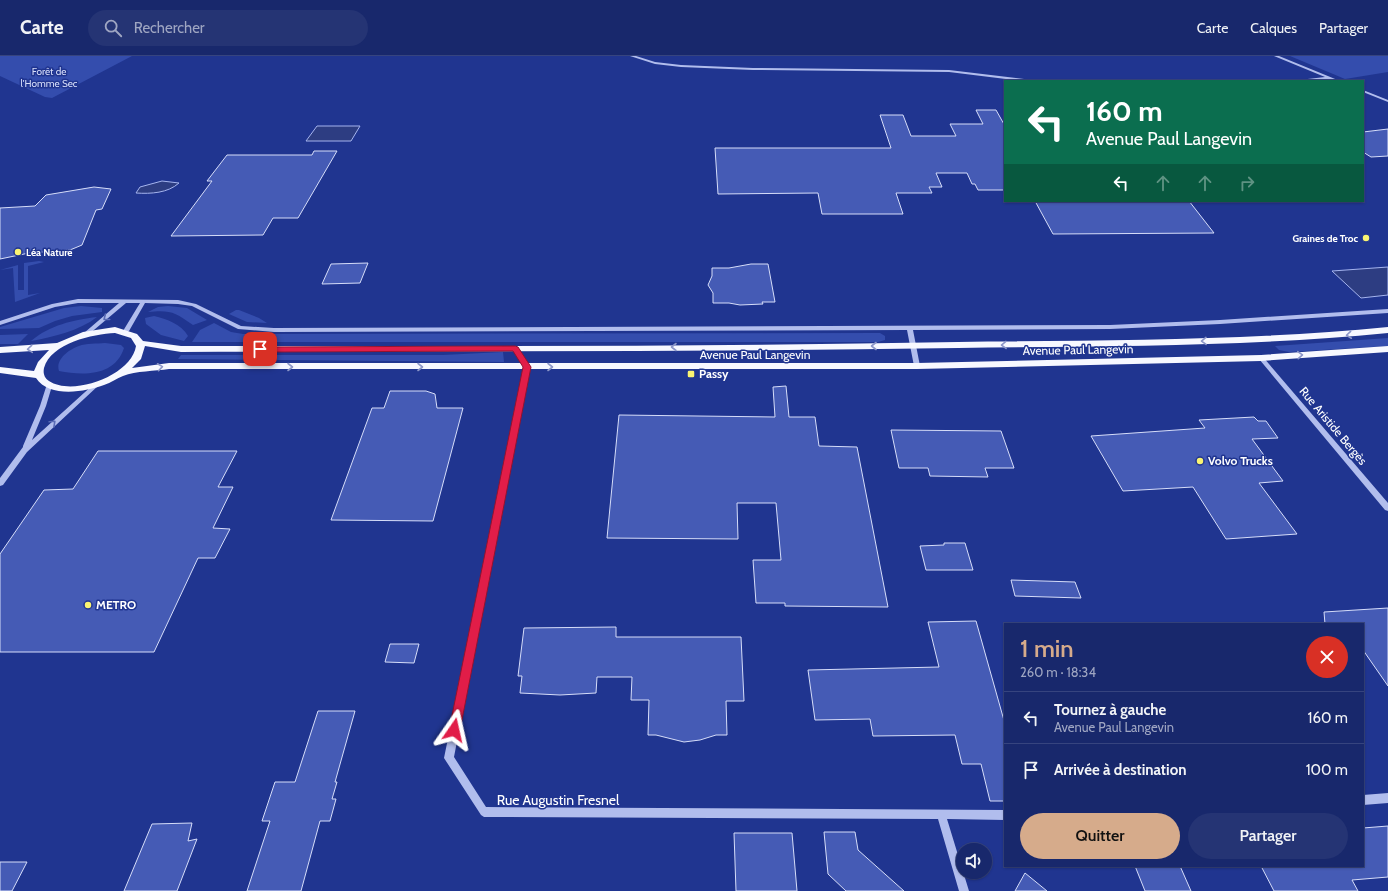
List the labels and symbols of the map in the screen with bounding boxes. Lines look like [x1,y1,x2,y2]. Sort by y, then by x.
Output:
park label: Forêt de l'Homme Sec [21,65,78,90]
place label: Graines de Troc [1292,232,1358,245]
marker: Graines de Troc [1361,233,1371,243]
place label: Léa Nature [26,246,73,259]
marker: Léa Nature [13,247,23,257]
one-way arrow [103,314,110,321]
one-way arrow [1346,330,1352,339]
pin [243,332,277,366]
one-way arrow [1201,337,1207,346]
one-way arrow [1001,341,1007,349]
street label: Avenue Paul Langevin [1022,341,1134,358]
one-way arrow [871,342,877,351]
one-way arrow [671,343,677,351]
one-way arrow [27,345,33,354]
street label: Avenue Paul Langevin [700,347,811,362]
one-way arrow [1297,351,1303,360]
one-way arrow [157,363,163,372]
one-way arrow [287,363,293,371]
one-way arrow [417,363,423,371]
one-way arrow [547,363,553,371]
place label: Passy [699,366,729,381]
marker: Passy [686,369,696,379]
street label: Rue Aristide Bergès [1296,384,1370,468]
one-way arrow [48,420,56,428]
place label: Volvo Trucks [1208,453,1273,468]
marker: Volvo Trucks [1195,456,1205,466]
place label: METRO [96,597,136,612]
marker: METRO [83,600,93,610]
position arrow [433,709,475,751]
street label: Rue Augustin Fresnel [497,791,620,809]

